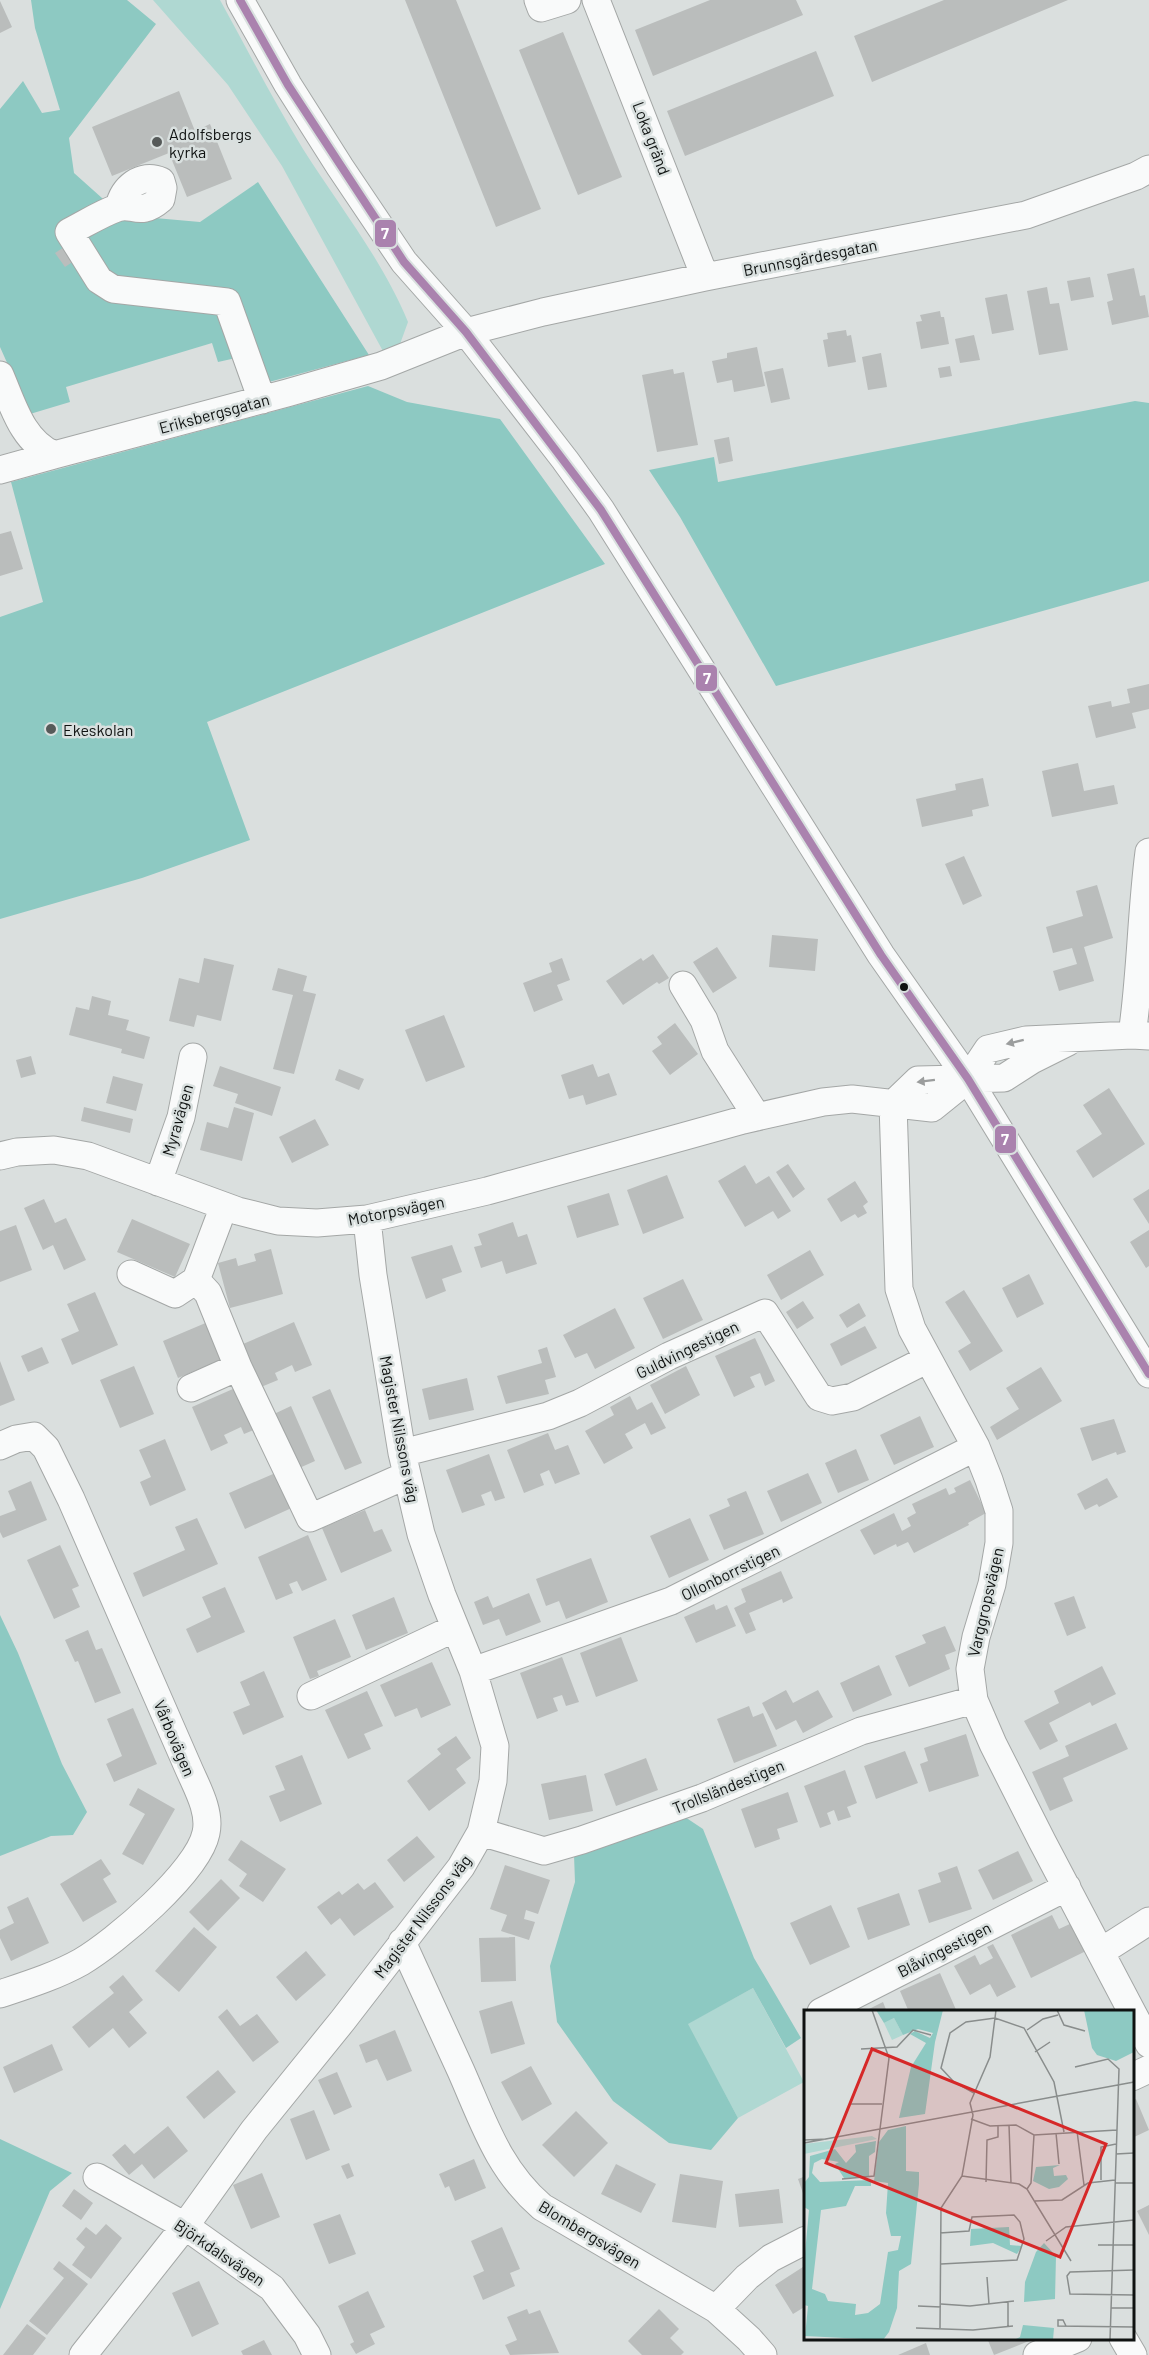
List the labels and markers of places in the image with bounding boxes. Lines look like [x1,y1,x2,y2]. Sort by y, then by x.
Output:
place label: Adolfsbergs kyrka [169,124,252,161]
marker: Adolfsbergs kyrka [150,135,164,149]
place label: Ekeskolan [63,720,133,739]
marker: Ekeskolan [44,722,58,736]
unlabelled marker [898,981,910,993]

